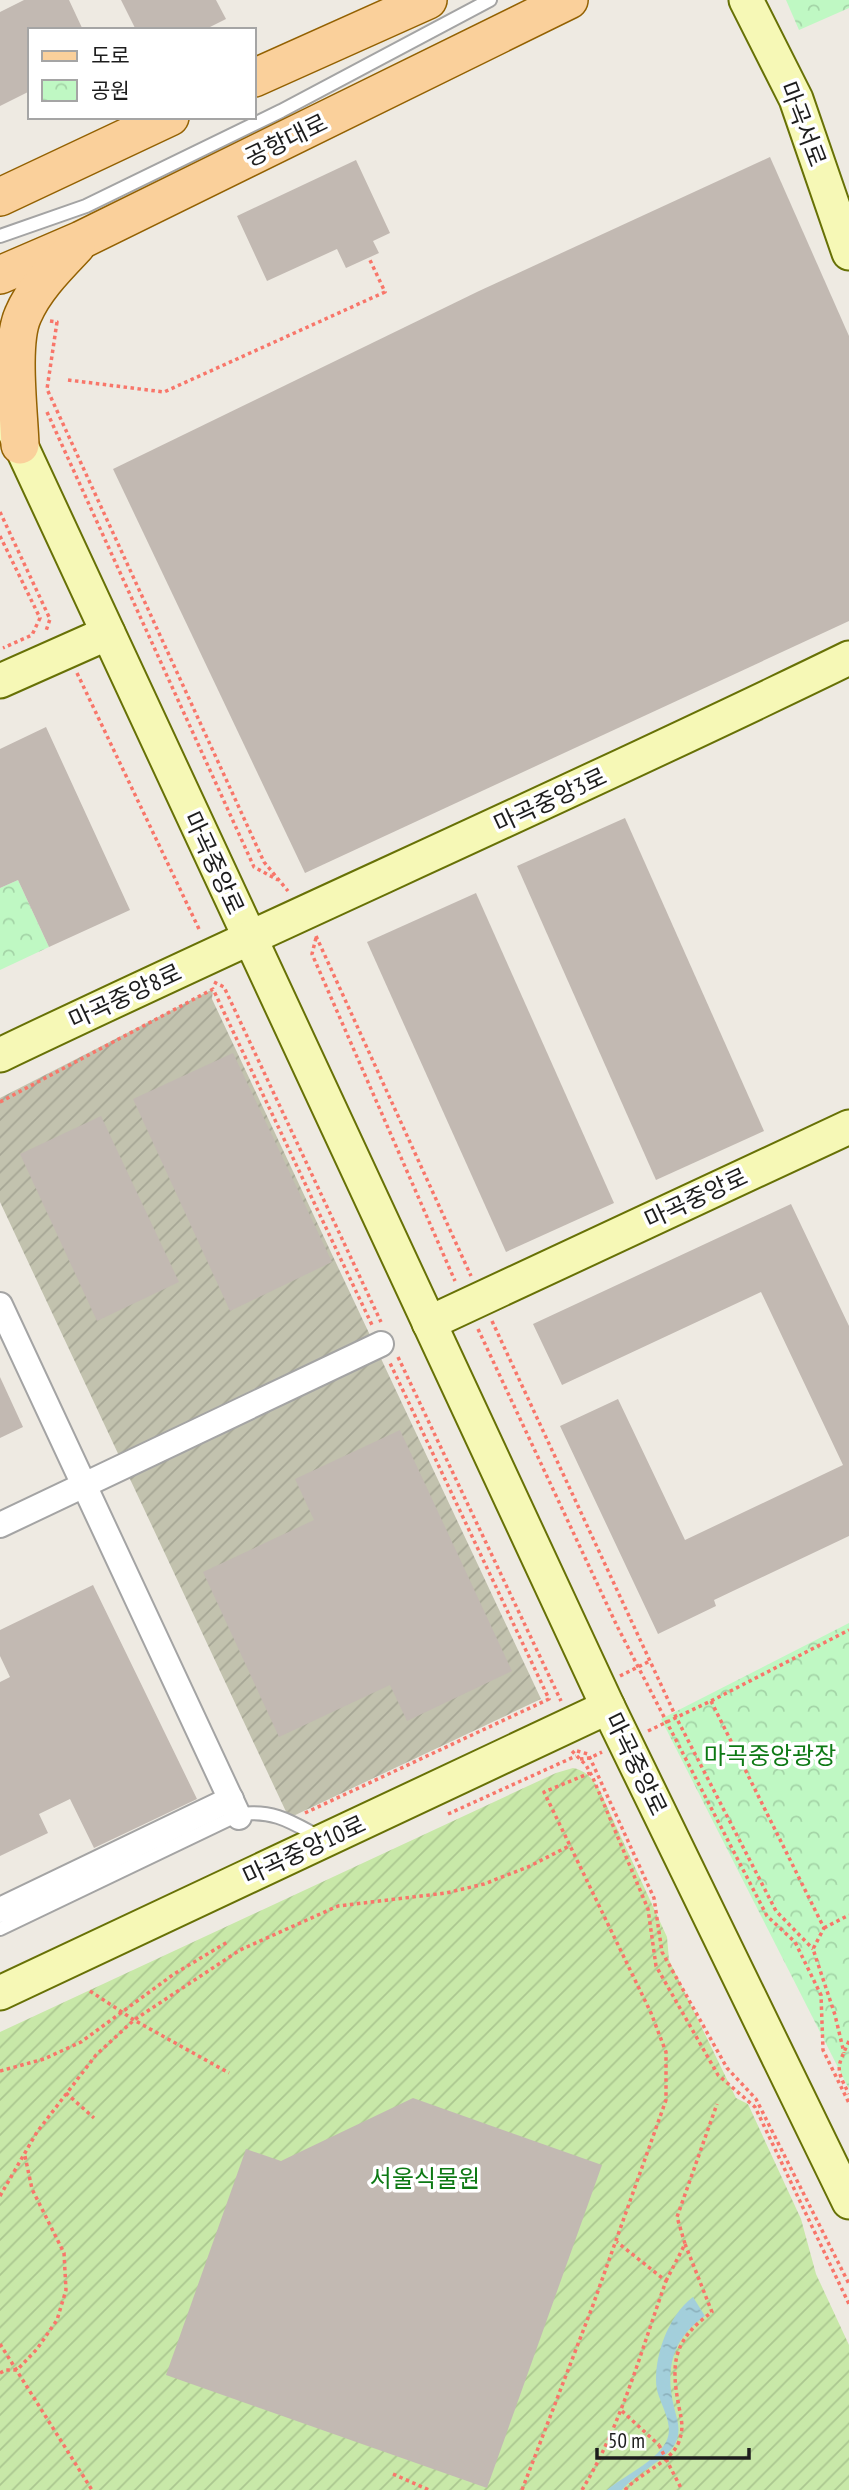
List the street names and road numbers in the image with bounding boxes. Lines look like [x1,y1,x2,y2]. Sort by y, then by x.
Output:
street label: 마곡서로 [773,77,833,171]
street label: 공항대로 [240,107,332,173]
street label: 마곡중앙3로 [489,760,611,840]
street label: 마곡중앙로 [177,806,251,920]
street label: 마곡중앙8로 [64,956,186,1036]
street label: 마곡중앙로 [639,1161,753,1235]
street label: 마곡중앙로 [598,1708,674,1820]
street label: 마곡중앙10로 [238,1808,370,1892]

